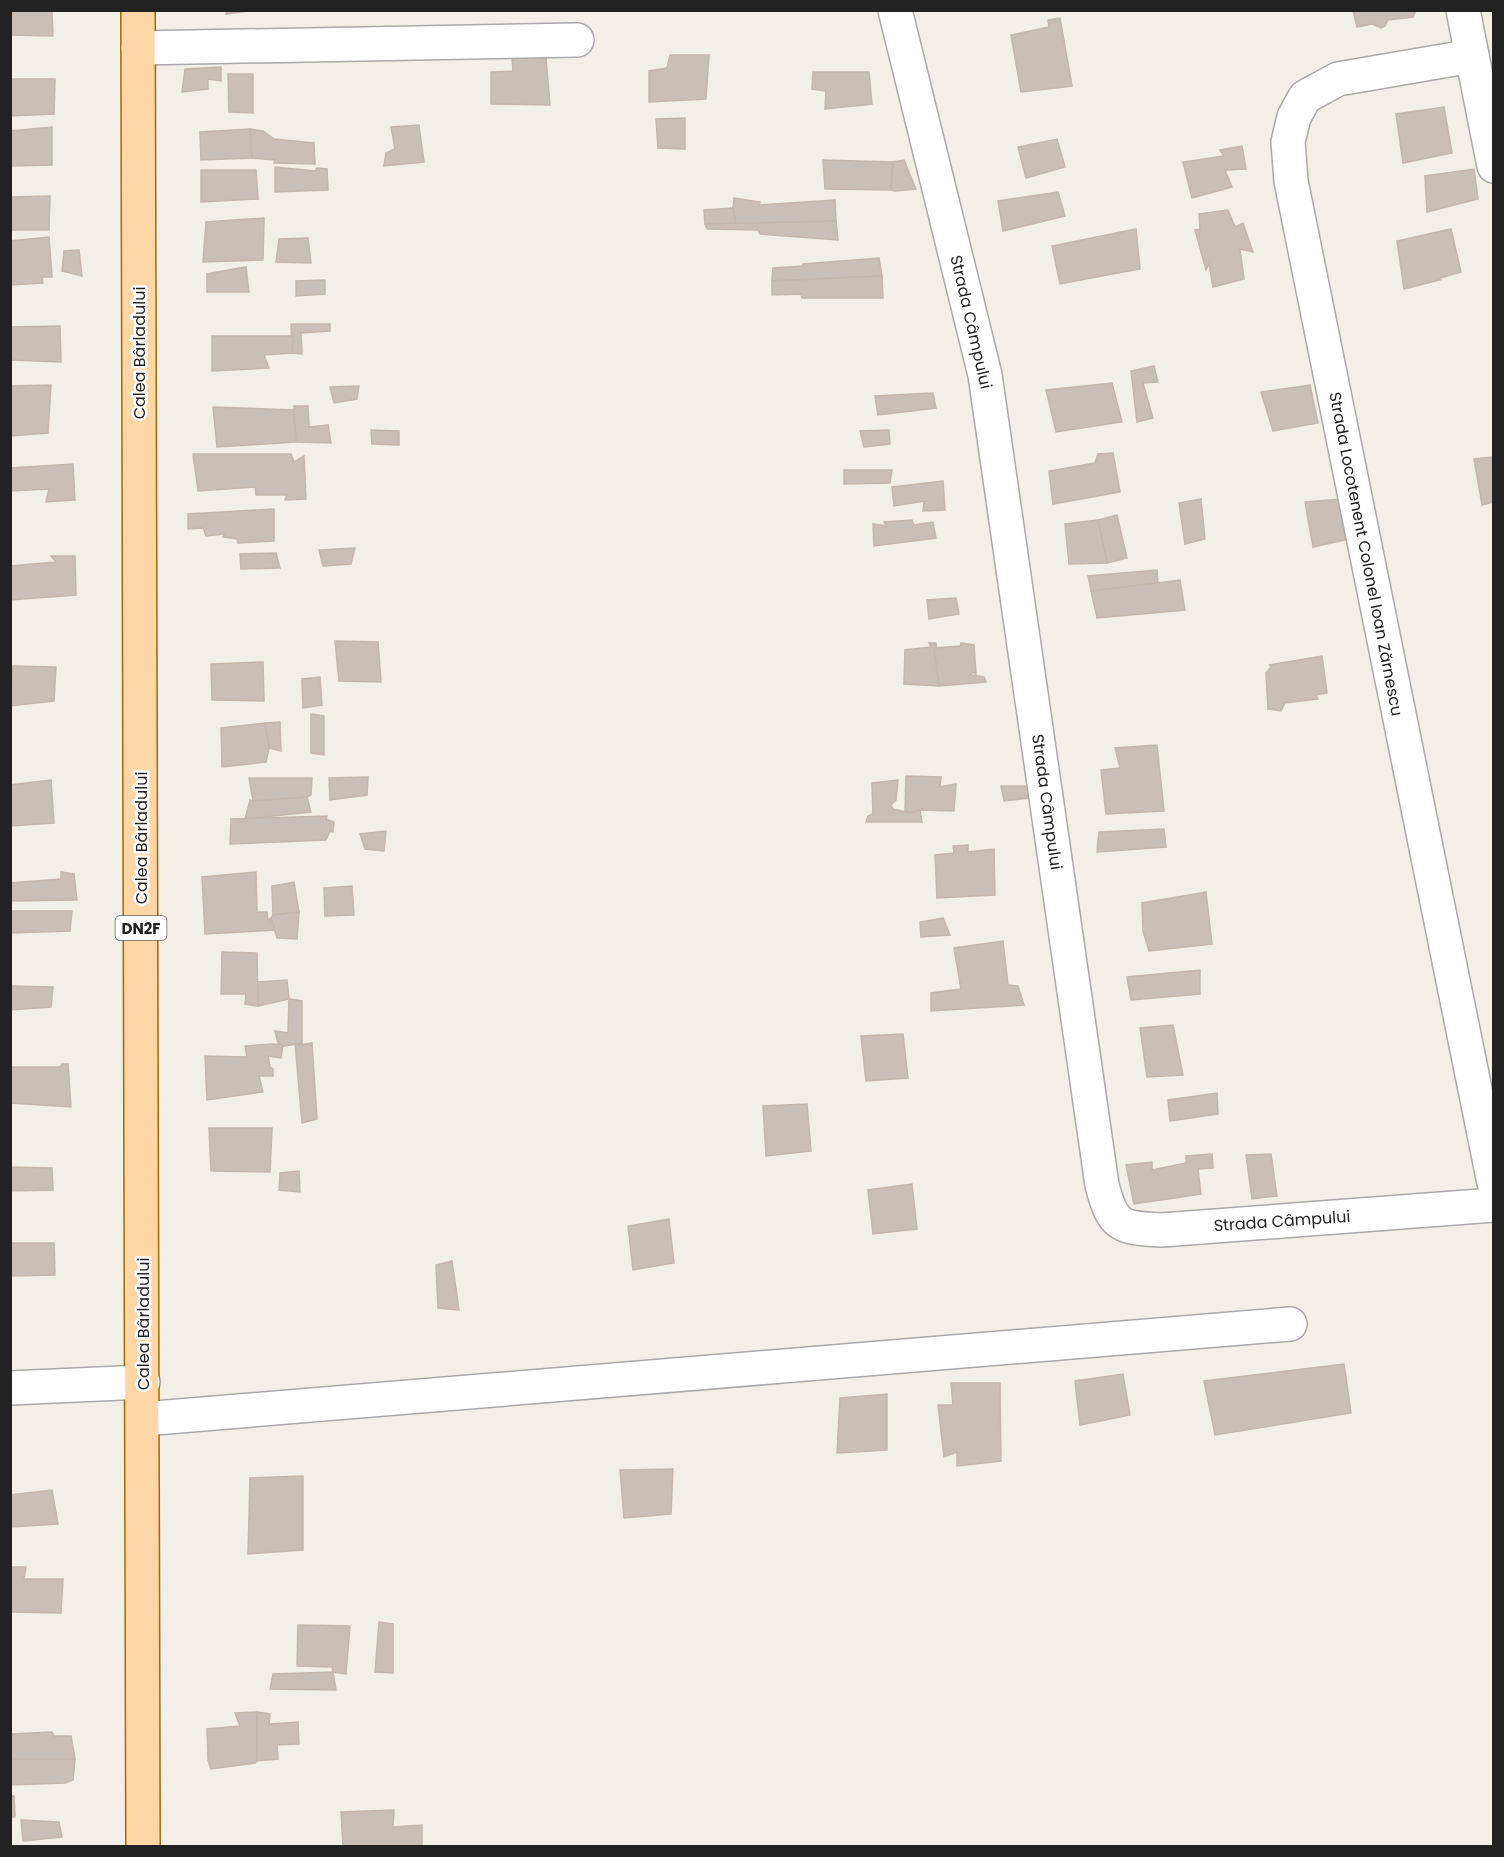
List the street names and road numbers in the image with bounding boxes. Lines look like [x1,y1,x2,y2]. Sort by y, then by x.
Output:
street label: Strada Câmpului [944,253,998,391]
street label: Calea Bârladului [128,287,151,419]
street label: Strada Locotenent Colonel Ioan Zărnescu [1323,390,1409,718]
street label: Strada Câmpului [1026,733,1068,871]
street label: Calea Bârladului [130,772,153,904]
road number: DN2F [116,916,166,940]
street label: Strada Câmpului [1213,1205,1351,1237]
street label: Calea Bârladului [132,1258,155,1390]

